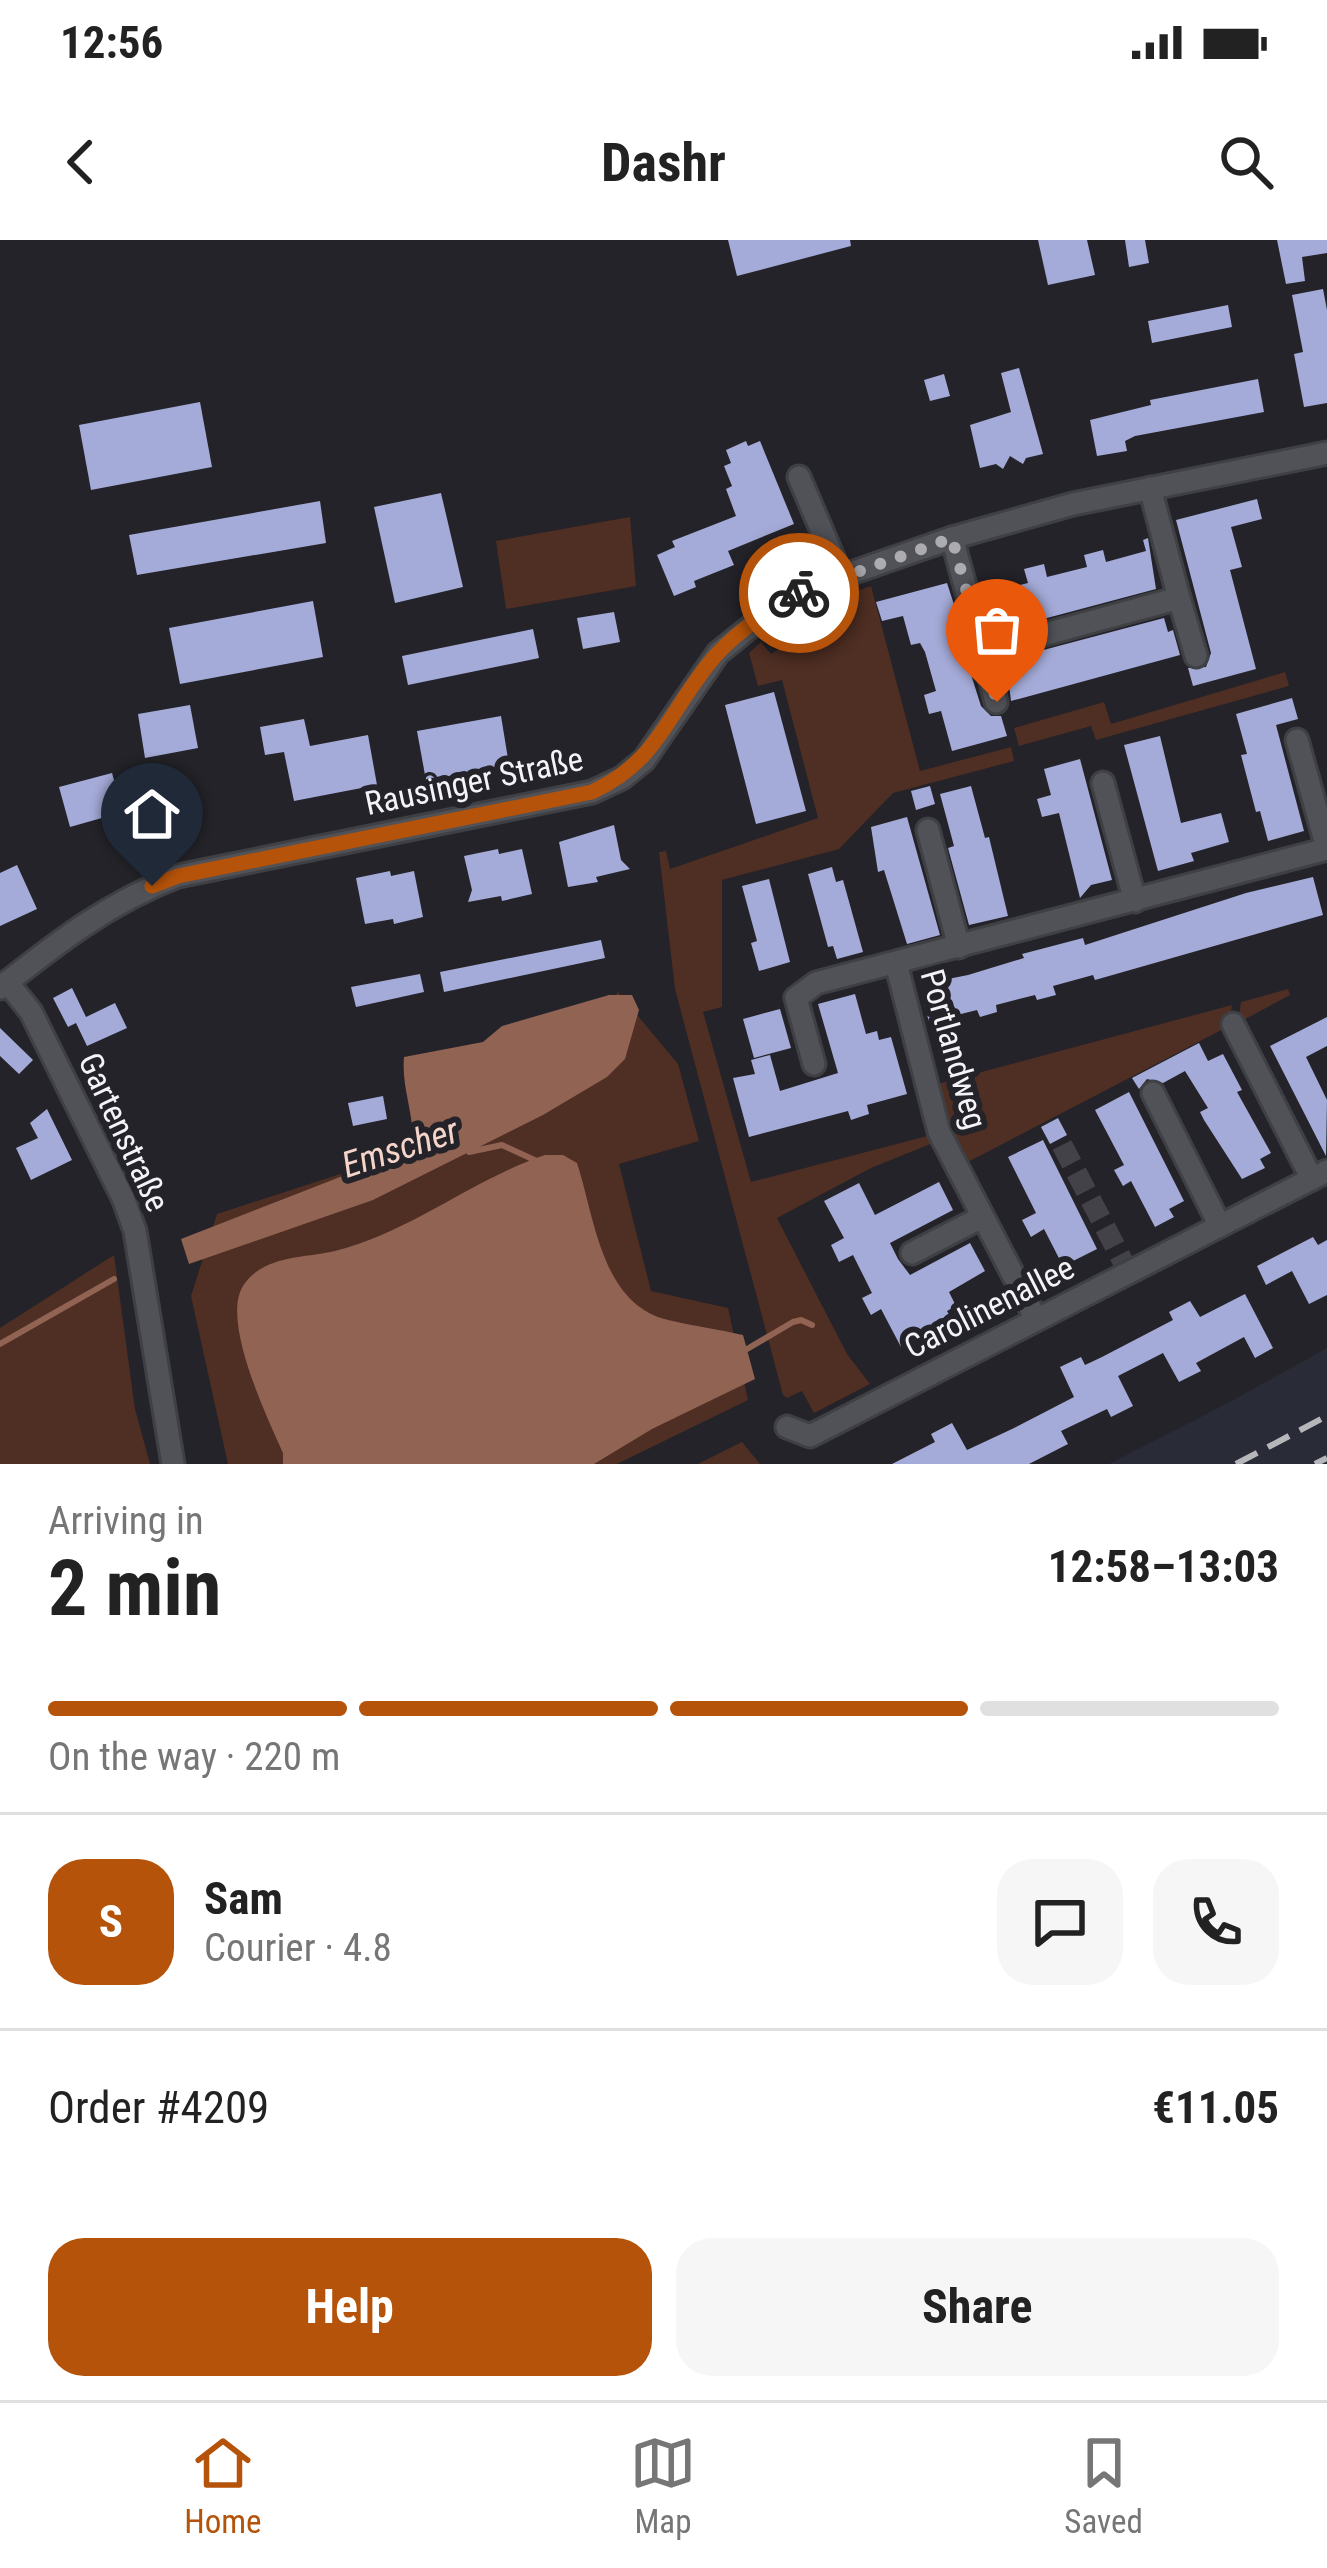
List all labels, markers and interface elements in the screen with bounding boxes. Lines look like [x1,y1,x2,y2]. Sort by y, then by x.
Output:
text: 12:56 [60,16,163,69]
icon: back [48,129,114,195]
icon: search [1213,129,1279,195]
text: Dashr [601,131,726,194]
courier [739,533,859,653]
icon: bike [766,560,832,626]
pin [946,579,1048,702]
icon: bag [964,597,1030,663]
street label: Rausinger Straße [361,739,587,823]
pin [101,763,203,886]
icon: home [119,781,185,847]
street label: Portlandweg [913,965,995,1133]
street label: Gartenstraße [70,1047,178,1217]
water label: Emscher [337,1109,465,1186]
street label: Carolinenallee [898,1248,1080,1366]
text: Arriving in [48,1498,204,1544]
text: 12:58–13:03 [1048,1540,1279,1593]
text: 2 min [48,1543,221,1634]
text: On the way · 220 m [48,1734,340,1780]
button: chat [997,1859,1123,1985]
button: phone [1153,1859,1279,1985]
text: Sam [204,1872,283,1925]
text: S [99,1895,123,1948]
text: Courier · 4.8 [204,1925,392,1971]
text: Order #4209 [48,2081,269,2134]
text: €11.05 [1152,2081,1279,2134]
button: Help [48,2238,652,2376]
button: Share [676,2238,1279,2376]
tab: Home [184,2430,262,2541]
tab: Map [630,2430,696,2541]
tab: Saved [1064,2430,1143,2541]

